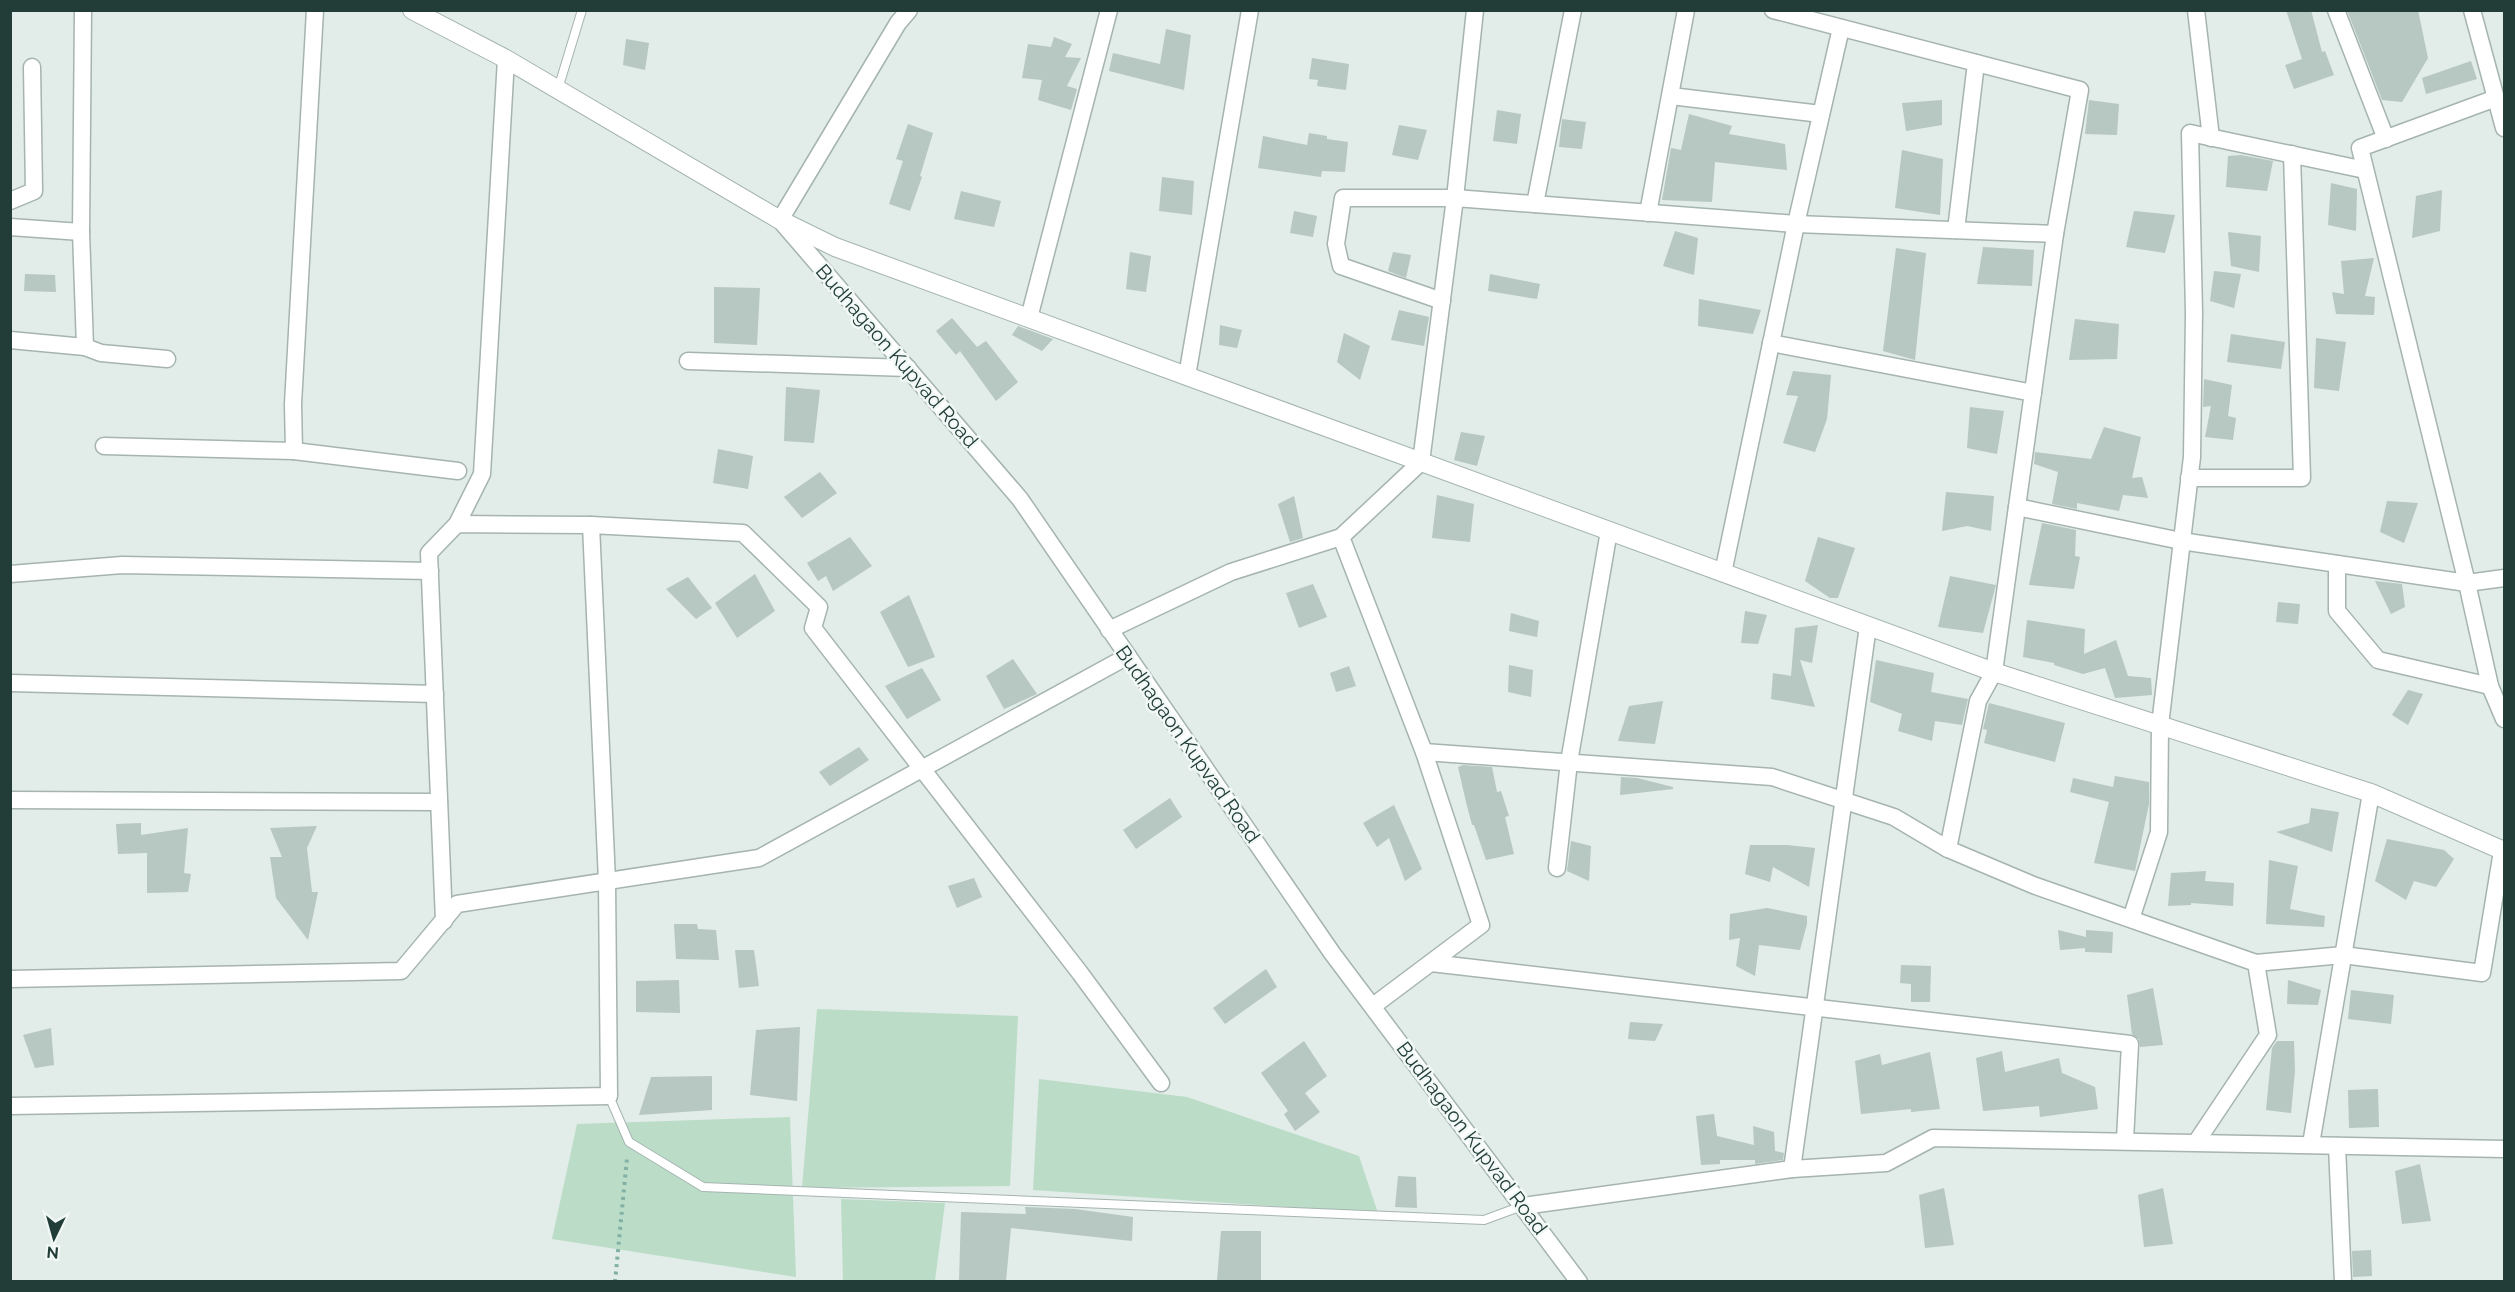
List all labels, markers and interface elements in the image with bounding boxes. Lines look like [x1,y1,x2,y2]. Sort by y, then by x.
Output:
street label: Budhagaon Kupvad Road [811,259,983,453]
street label: Budhagaon Kupvad Road [1111,641,1265,847]
street label: Budhagaon Kupvad Road [1392,1037,1552,1239]
north arrow [24,1208,84,1268]
text: N [46,1242,60,1262]

